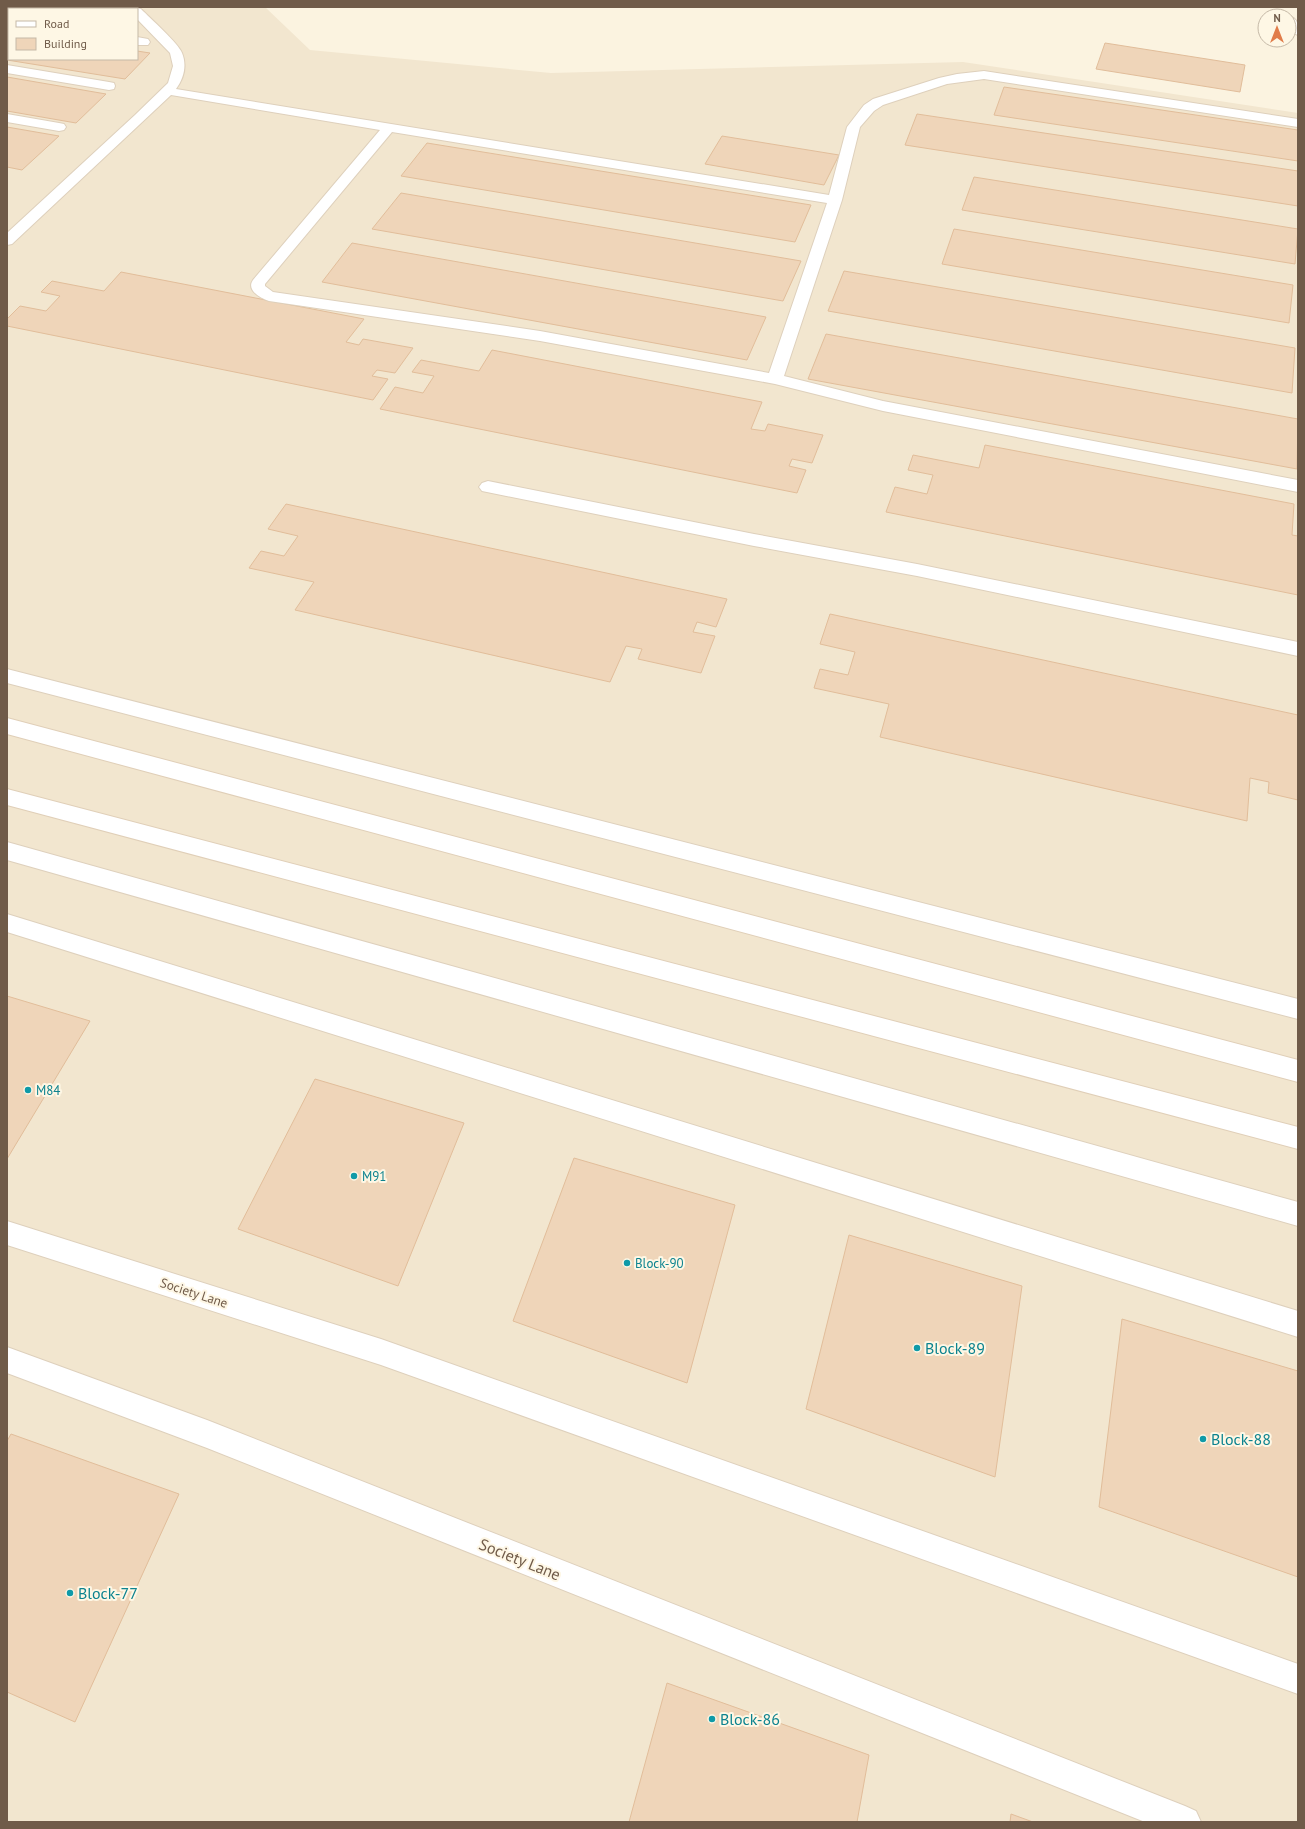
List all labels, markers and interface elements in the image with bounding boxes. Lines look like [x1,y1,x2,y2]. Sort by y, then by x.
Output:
legend [8,8,138,60]
north arrow [1257,8,1297,48]
text: N [1273,11,1281,25]
text: Road [44,16,69,31]
text: Building [44,36,87,51]
place label: M84 [36,1082,60,1099]
marker: M84 [23,1085,33,1095]
place label: M91 [362,1168,386,1185]
marker: M91 [349,1171,359,1181]
place label: Block-90 [635,1255,684,1272]
marker: Block-90 [622,1258,632,1268]
street label: Society Lane [158,1274,230,1312]
place label: Block-89 [925,1338,985,1358]
marker: Block-89 [912,1343,922,1353]
place label: Block-88 [1211,1429,1271,1449]
marker: Block-88 [1198,1434,1208,1444]
street label: Society Lane [476,1534,564,1584]
place label: Block-77 [78,1583,138,1603]
marker: Block-77 [65,1588,75,1598]
place label: Block-86 [720,1709,780,1729]
marker: Block-86 [707,1714,717,1724]

